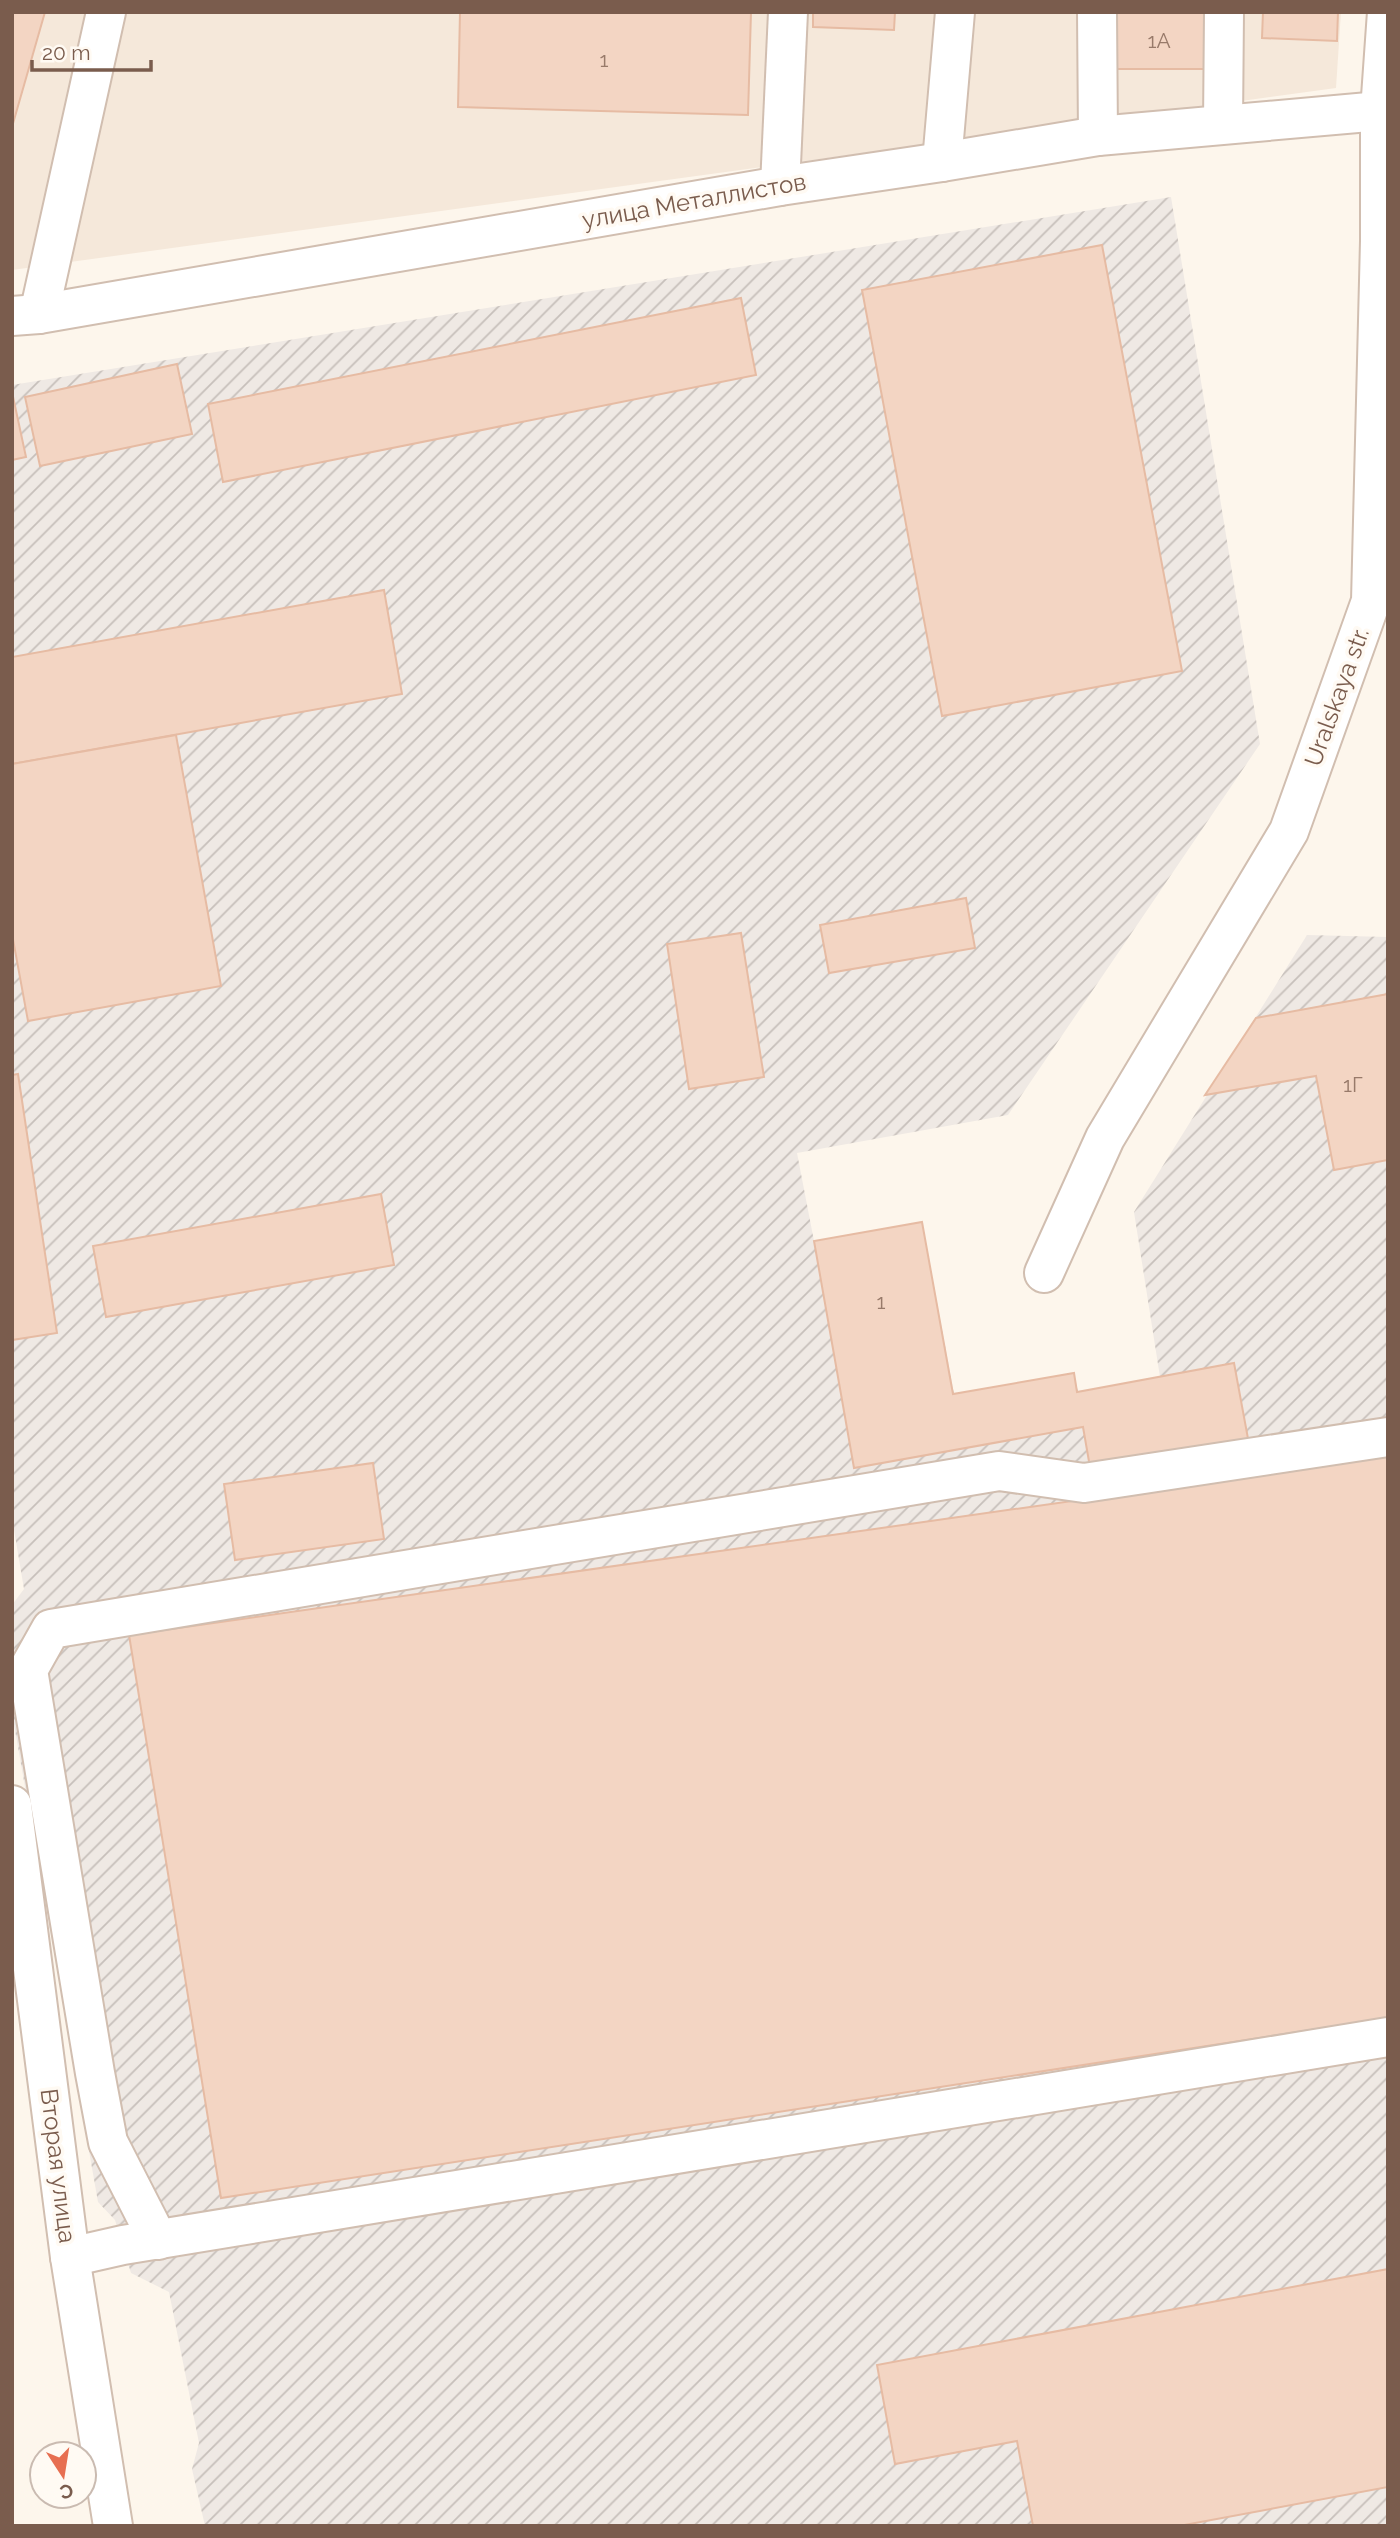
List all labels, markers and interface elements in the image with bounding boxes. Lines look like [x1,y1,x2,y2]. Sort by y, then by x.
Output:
scale bar [32,28,150,72]
house number: 1А [1147,28,1171,53]
text: 20 m [42,40,90,65]
house number: 1 [600,47,609,72]
street label: улица Металлистов [580,167,808,234]
street label: Uralskaya str. [1298,624,1375,770]
house number: 1Г [1343,1072,1363,1097]
house number: 1 [877,1289,886,1314]
street label: Вторая улица [35,2087,82,2245]
north arrow [28,2440,98,2510]
text: С [58,2480,75,2504]

